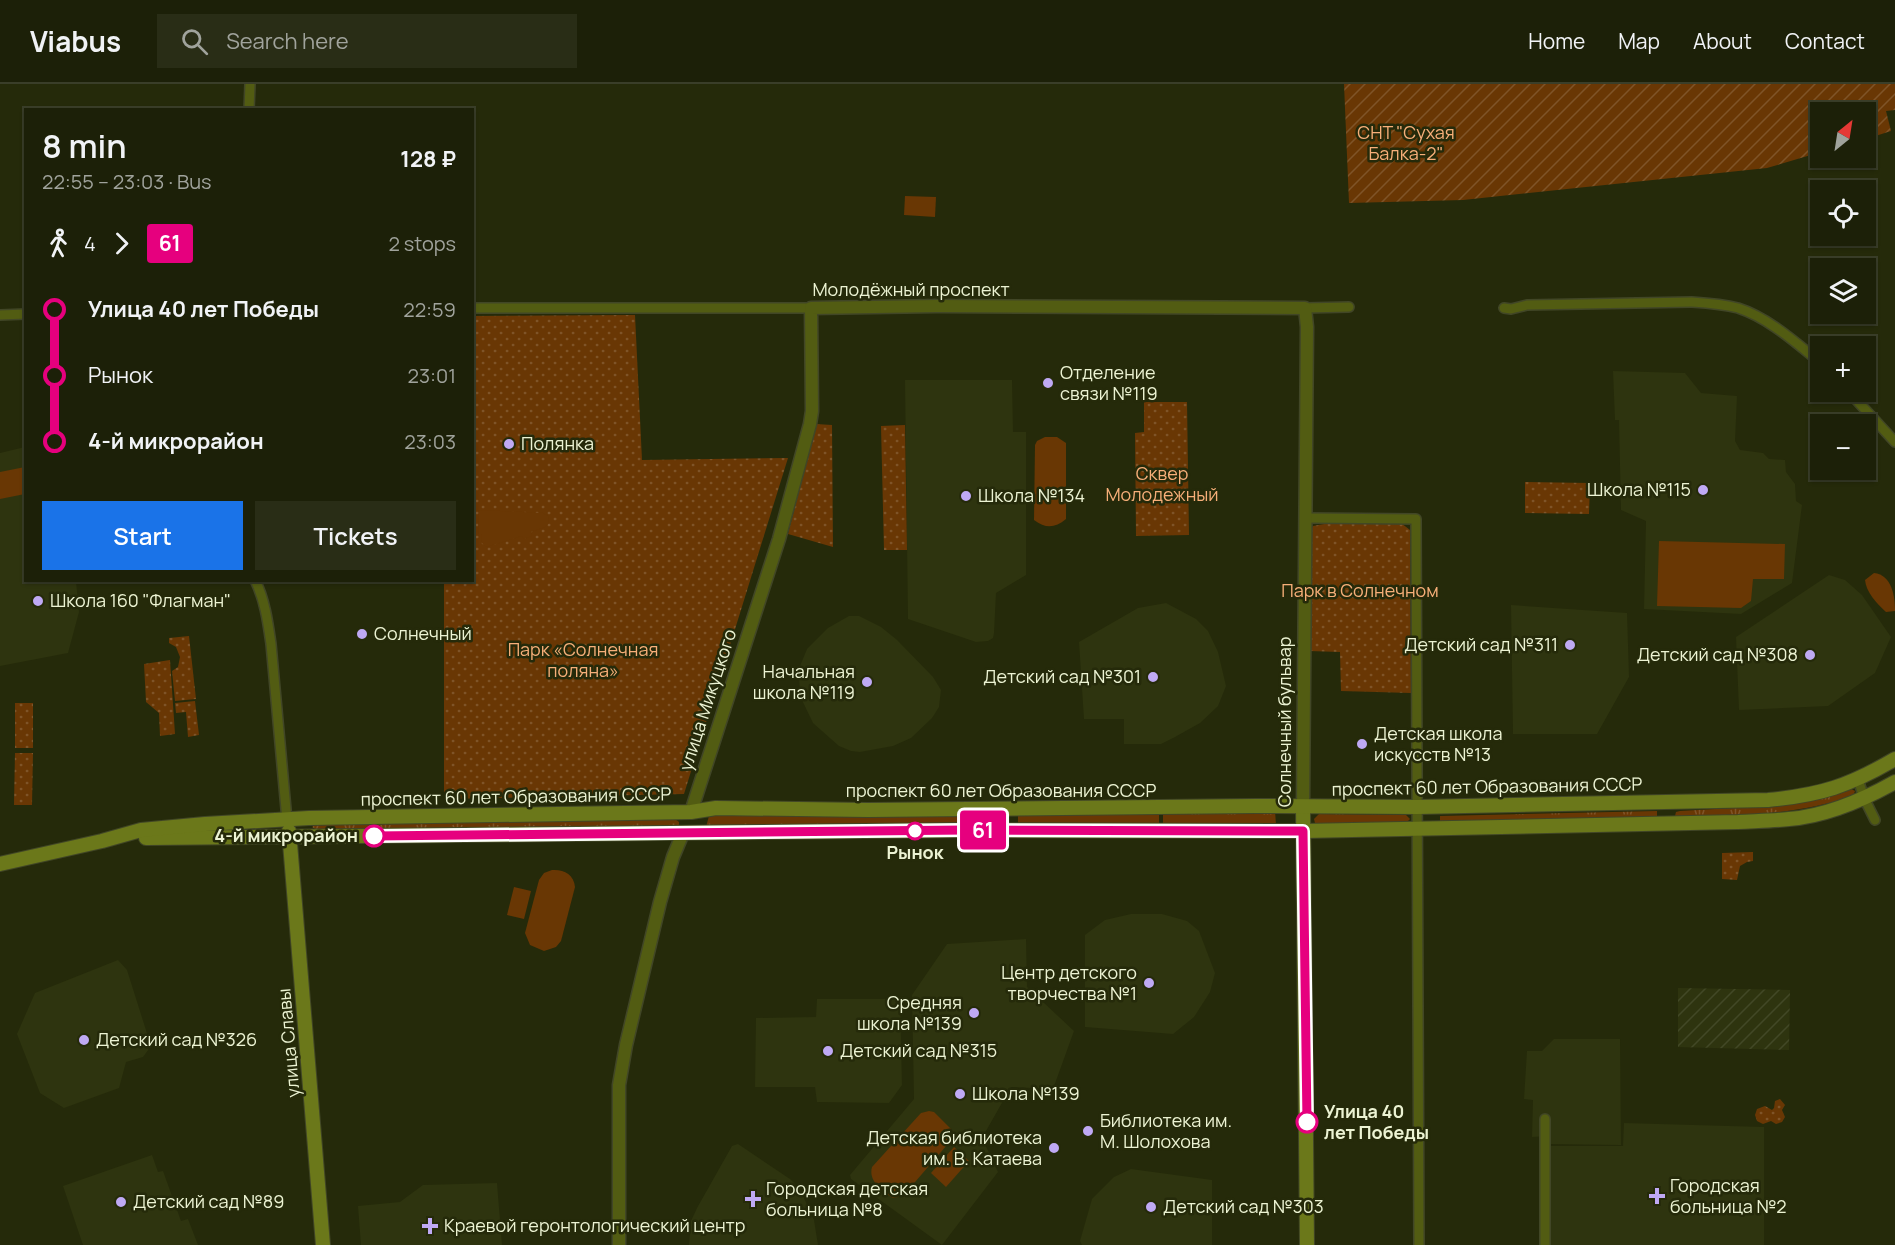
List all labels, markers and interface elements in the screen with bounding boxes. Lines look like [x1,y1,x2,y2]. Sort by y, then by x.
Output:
search box [157,14,577,68]
text: Viabus [30,22,121,60]
icon: search [178,25,211,58]
text: Search here [226,26,349,56]
text: Home [1528,27,1585,55]
text: Map [1618,27,1660,55]
text: About [1693,27,1752,55]
text: Contact [1785,27,1865,55]
north arrow [1810,102,1876,168]
map controls [1810,102,1876,480]
park label: СНТ "Сухая Балка-2" [1357,120,1455,165]
text: 8 min [42,123,127,168]
text: 128 ₽ [400,144,456,174]
text: 22:55 – 23:03 · Bus [42,168,212,195]
button: locate [1810,180,1876,246]
icon: walk [42,227,75,260]
icon: forward [105,227,138,260]
text: 61 [159,229,181,257]
text: 4 [84,230,96,257]
text: 2 stops [388,230,456,257]
button: layers [1810,258,1876,324]
street label: Молодёжный проспект [812,277,1010,301]
text: Улица 40 лет Победы [88,294,319,324]
text: 22:59 [403,296,456,323]
button: + [1810,336,1876,402]
text: Рынок [88,360,153,390]
place label: Отделение связи №119 [1060,360,1158,405]
text: 23:01 [408,362,456,389]
marker: Отделение связи №119 [1041,376,1055,390]
button: − [1810,414,1876,480]
text: 4-й микрорайон [88,426,264,456]
text: 23:03 [404,428,456,455]
place label: Полянка [521,431,594,455]
marker: Полянка [502,437,516,451]
park label: Сквер Молодежный [1105,461,1219,506]
place label: Школа №115 [1587,477,1691,501]
place label: Школа №134 [978,483,1085,507]
marker: Школа №115 [1696,483,1710,497]
marker: Школа №134 [959,489,973,503]
button: Start [42,501,243,570]
button: Tickets [255,501,456,570]
park label: Парк в Солнечном [1281,578,1439,602]
place label: Школа 160 "Флагман" [50,588,231,612]
marker: Школа 160 "Флагман" [31,594,45,608]
place label: Солнечный [374,621,472,645]
street label: улица Микуцкого [673,626,741,774]
marker: Солнечный [355,627,369,641]
place label: Детский сад №311 [1404,632,1558,656]
park label: Парк «Солнечная поляна» [508,637,658,682]
street label: Солнечный бульвар [1272,637,1296,807]
marker: Детский сад №311 [1563,638,1577,652]
place label: Детский сад №308 [1637,642,1798,666]
marker: Детский сад №308 [1803,648,1817,662]
place label: Начальная школа №119 [753,659,855,704]
place label: Детский сад №301 [983,664,1141,688]
marker: Детский сад №301 [1146,670,1160,684]
marker: Начальная школа №119 [860,675,874,689]
place label: Детская школа искусств №13 [1374,721,1502,766]
marker: Детская школа искусств №13 [1355,737,1369,751]
street label: проспект 60 лет Образования СССР [1331,771,1643,801]
street label: проспект 60 лет Образования СССР [846,778,1156,802]
street label: проспект 60 лет Образования СССР [360,781,672,811]
line badge: 61 [956,810,1010,850]
text: 61 [972,816,994,844]
marker: Рынок [906,822,924,840]
place label: 4-й микрорайон [214,823,358,847]
marker: 4-й микрорайон [363,825,385,847]
place label: Рынок [887,840,945,864]
place label: Центр детского творчества №1 [1001,960,1137,1005]
marker: Центр детского творчества №1 [1142,976,1156,990]
street label: улица Славы [271,988,305,1099]
place label: Средняя школа №139 [857,990,962,1035]
marker: Средняя школа №139 [967,1006,981,1020]
place label: Детский сад №326 [96,1027,257,1051]
marker: Детский сад №326 [77,1033,91,1047]
place label: Детский сад №315 [840,1038,997,1062]
marker: Детский сад №315 [821,1044,835,1058]
place label: Школа №139 [972,1081,1080,1105]
marker: Школа №139 [953,1087,967,1101]
place label: Улица 40 лет Победы [1324,1099,1429,1144]
place label: Библиотека им. М. Шолохова [1100,1108,1232,1153]
marker: Улица 40 лет Победы [1296,1111,1318,1133]
marker: Библиотека им. М. Шолохова [1081,1124,1095,1138]
place label: Детская библиотека им. В. Катаева [866,1125,1042,1170]
marker: Детская библиотека им. В. Катаева [1047,1141,1061,1155]
place label: Городская больница №2 [1670,1173,1787,1218]
place label: Городская детская больница №8 [766,1176,928,1221]
marker: Городская больница №2 [1648,1187,1666,1205]
place label: Детский сад №89 [133,1189,284,1213]
marker: Городская детская больница №8 [744,1190,762,1208]
place label: Детский сад №303 [1163,1194,1324,1218]
marker: Детский сад №89 [114,1195,128,1209]
marker: Детский сад №303 [1144,1200,1158,1214]
place label: Краевой геронтологический центр [444,1213,745,1237]
marker: Краевой геронтологический центр [421,1217,439,1235]

